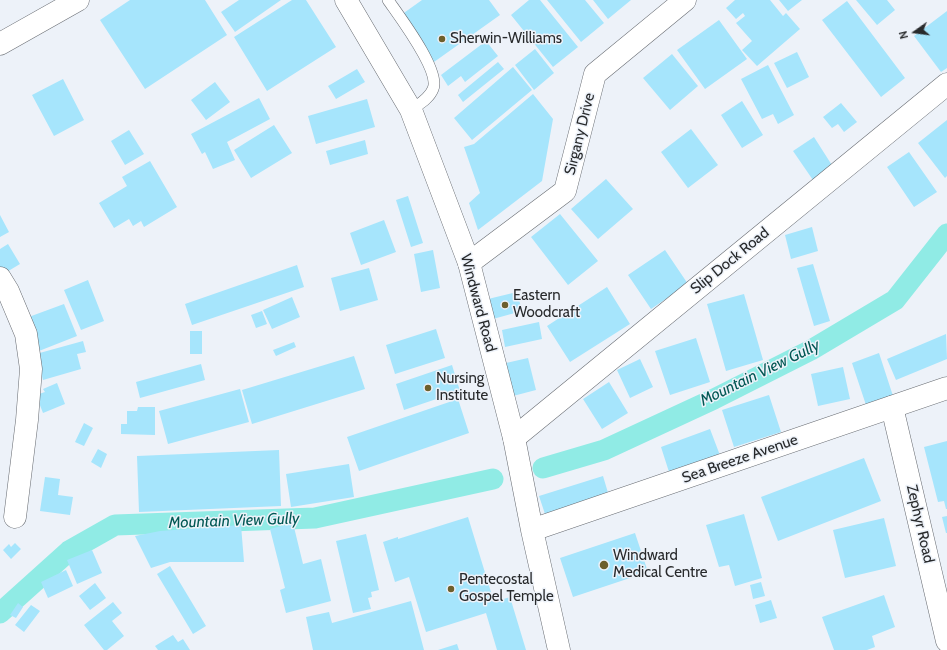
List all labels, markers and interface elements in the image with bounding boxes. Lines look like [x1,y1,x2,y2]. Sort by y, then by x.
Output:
north arrow [895,12,935,52]
text: N [896,29,911,40]
place label: Sherwin-Williams [450,30,562,48]
marker: Sherwin-Williams [437,34,447,44]
street label: Sirgany Drive [561,91,599,177]
street label: Slip Dock Road [687,224,773,298]
street label: Windward Road [456,252,500,354]
place label: Eastern Woodcraft [513,287,580,322]
marker: Eastern Woodcraft [500,300,510,310]
water label: Mountain View Gully [697,336,823,410]
place label: Nursing Institute [436,370,488,405]
marker: Nursing Institute [423,383,433,393]
street label: Sea Breeze Avenue [680,431,800,487]
street label: Zephyr Road [902,483,938,565]
water label: Mountain View Gully [168,509,300,533]
place label: Windward Medical Centre [613,547,707,582]
marker: Windward Medical Centre [598,559,610,571]
place label: Pentecostal Gospel Temple [459,571,554,606]
marker: Pentecostal Gospel Temple [446,584,456,594]

